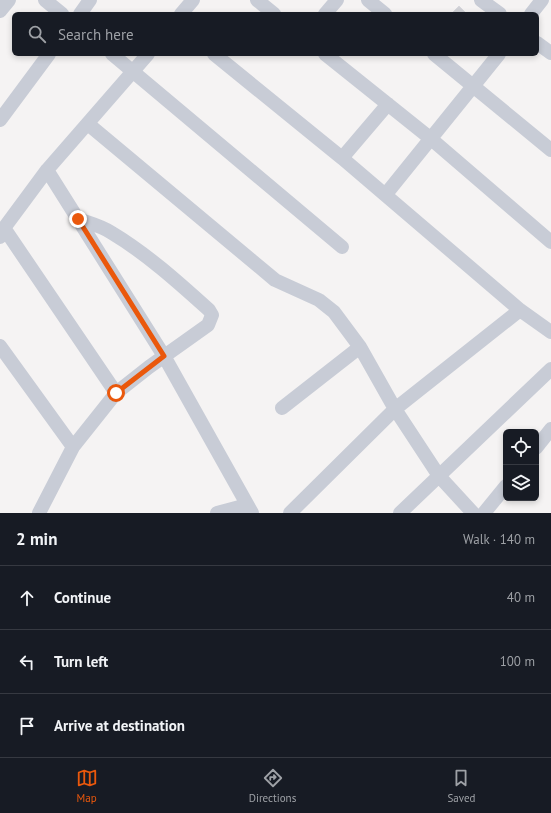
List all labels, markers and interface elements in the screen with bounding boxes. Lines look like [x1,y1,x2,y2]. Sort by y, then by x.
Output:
search box [12,12,539,56]
icon: search [26,23,48,45]
text: Search here [58,25,134,44]
route end [69,210,87,228]
route start [107,384,125,402]
map controls [503,429,539,501]
button: locate [503,429,539,465]
button: layers [503,465,539,501]
text: 2 min [16,528,57,550]
text: Walk · 140 m [463,531,535,548]
icon: ahead [16,587,38,609]
text: Continue [54,588,111,607]
text: 40 m [507,589,535,606]
icon: left [16,651,38,673]
text: Turn left [54,652,108,671]
text: 100 m [500,653,535,670]
icon: arrive [16,715,38,737]
text: Arrive at destination [54,716,185,735]
tab: Map [76,767,98,805]
tab: Directions [249,767,296,805]
tab: Saved [447,767,475,805]

